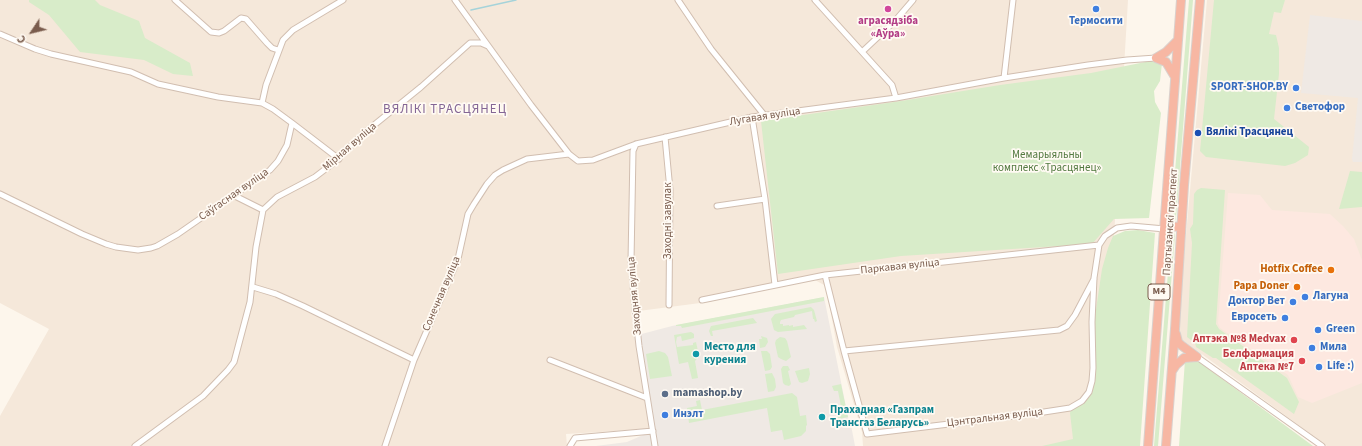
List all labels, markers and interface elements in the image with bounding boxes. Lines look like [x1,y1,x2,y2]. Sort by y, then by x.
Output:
marker: аграсядзіба «Аўра» [883,4,893,14]
marker: Термосити [1091,4,1101,14]
north arrow [12,12,52,52]
place label: аграсядзіба «Аўра» [858,15,918,41]
place label: Термосити [1069,15,1123,29]
text: С [14,32,30,46]
place label: SPORT-SHOP.BY [1211,81,1288,95]
marker: SPORT-SHOP.BY [1291,83,1301,93]
place label: Светофор [1295,101,1345,115]
district label: ВЯЛІКІ ТРАСЦЯНЕЦ [383,102,507,118]
marker: Светофор [1282,103,1292,113]
street label: Лугавая вуліца [729,105,801,129]
street label: Мірная вуліца [320,120,380,174]
place label: Вялікі Трасцянец [1206,126,1293,140]
marker: Вялікі Трасцянец [1193,128,1203,138]
park label: Мемарыяльны комплекс «Трасцянец» [993,149,1101,175]
street label: Саўгасная вуліца [197,166,271,224]
street label: Партызанскі праспект [1161,168,1181,276]
street label: Заходні завулак [662,182,676,260]
street label: Сонечная вуліца [420,255,464,333]
street label: Заходняя вуліца [625,256,645,336]
street label: Паркавая вуліца [860,256,940,278]
place label: Hotfix Coffee [1260,263,1323,277]
marker: Hotfix Coffee [1326,265,1336,275]
place label: Papa Doner [1233,280,1289,294]
marker: Papa Doner [1292,282,1302,292]
road number: М4 [1148,284,1170,300]
place label: Лагуна [1313,290,1349,304]
marker: Лагуна [1300,292,1310,302]
place label: Доктор Вет [1228,295,1285,309]
marker: Доктор Вет [1288,297,1298,307]
place label: Евросеть [1231,311,1277,325]
marker: Евросеть [1280,313,1290,323]
place label: Green [1326,323,1355,337]
marker: Green [1313,325,1323,335]
place label: Аптэка №8 Medvax [1193,333,1286,347]
marker: Аптэка №8 Medvax [1289,335,1299,345]
place label: Место для курения [704,341,756,367]
place label: Мила [1320,341,1347,355]
marker: Мила [1307,343,1317,353]
place label: Белфармация Аптека №7 [1223,348,1294,374]
marker: Место для курения [691,349,701,359]
marker: Белфармация Аптека №7 [1297,356,1307,366]
place label: Life :) [1327,360,1354,374]
marker: Life :) [1314,362,1324,372]
place label: mamashop.by [673,387,742,401]
marker: mamashop.by [660,389,670,399]
place label: Прахадная «Газпрам Трансгаз Беларусь» [830,404,934,430]
street label: Цэнтральная вуліца [946,406,1044,430]
place label: Инэлт [673,408,704,422]
marker: Инэлт [660,410,670,420]
marker: Прахадная «Газпрам Трансгаз Беларусь» [817,412,827,422]

